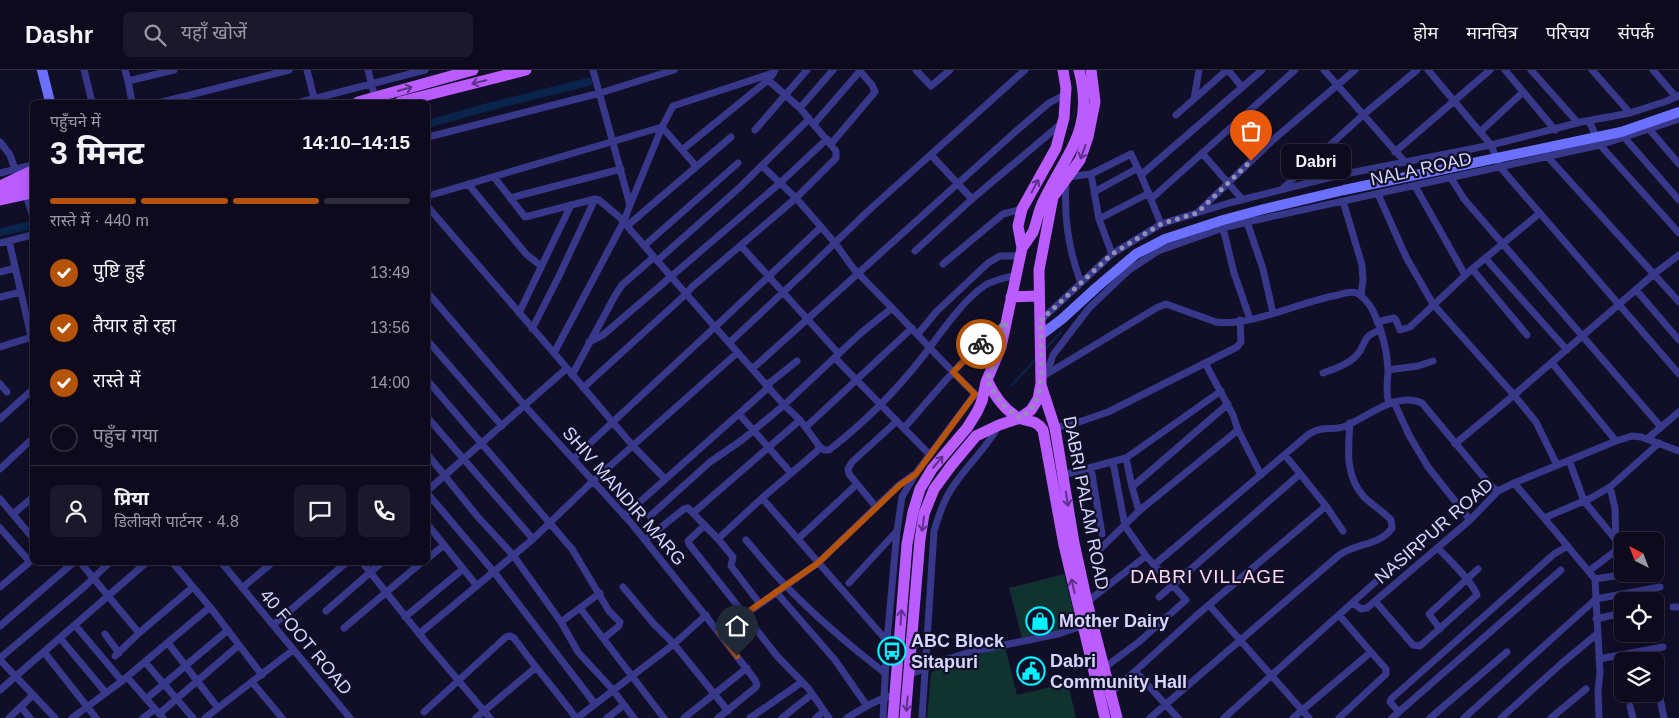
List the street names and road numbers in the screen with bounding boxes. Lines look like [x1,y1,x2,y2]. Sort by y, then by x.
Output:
street label: NALA ROAD [1369,149,1473,189]
street label: DABRI PALAM ROAD [1059,414,1113,592]
street label: SHIV MANDIR MARG [558,423,690,569]
street label: NASIRPUR ROAD [1371,474,1497,588]
street label: 40 FOOT ROAD [256,585,356,699]

